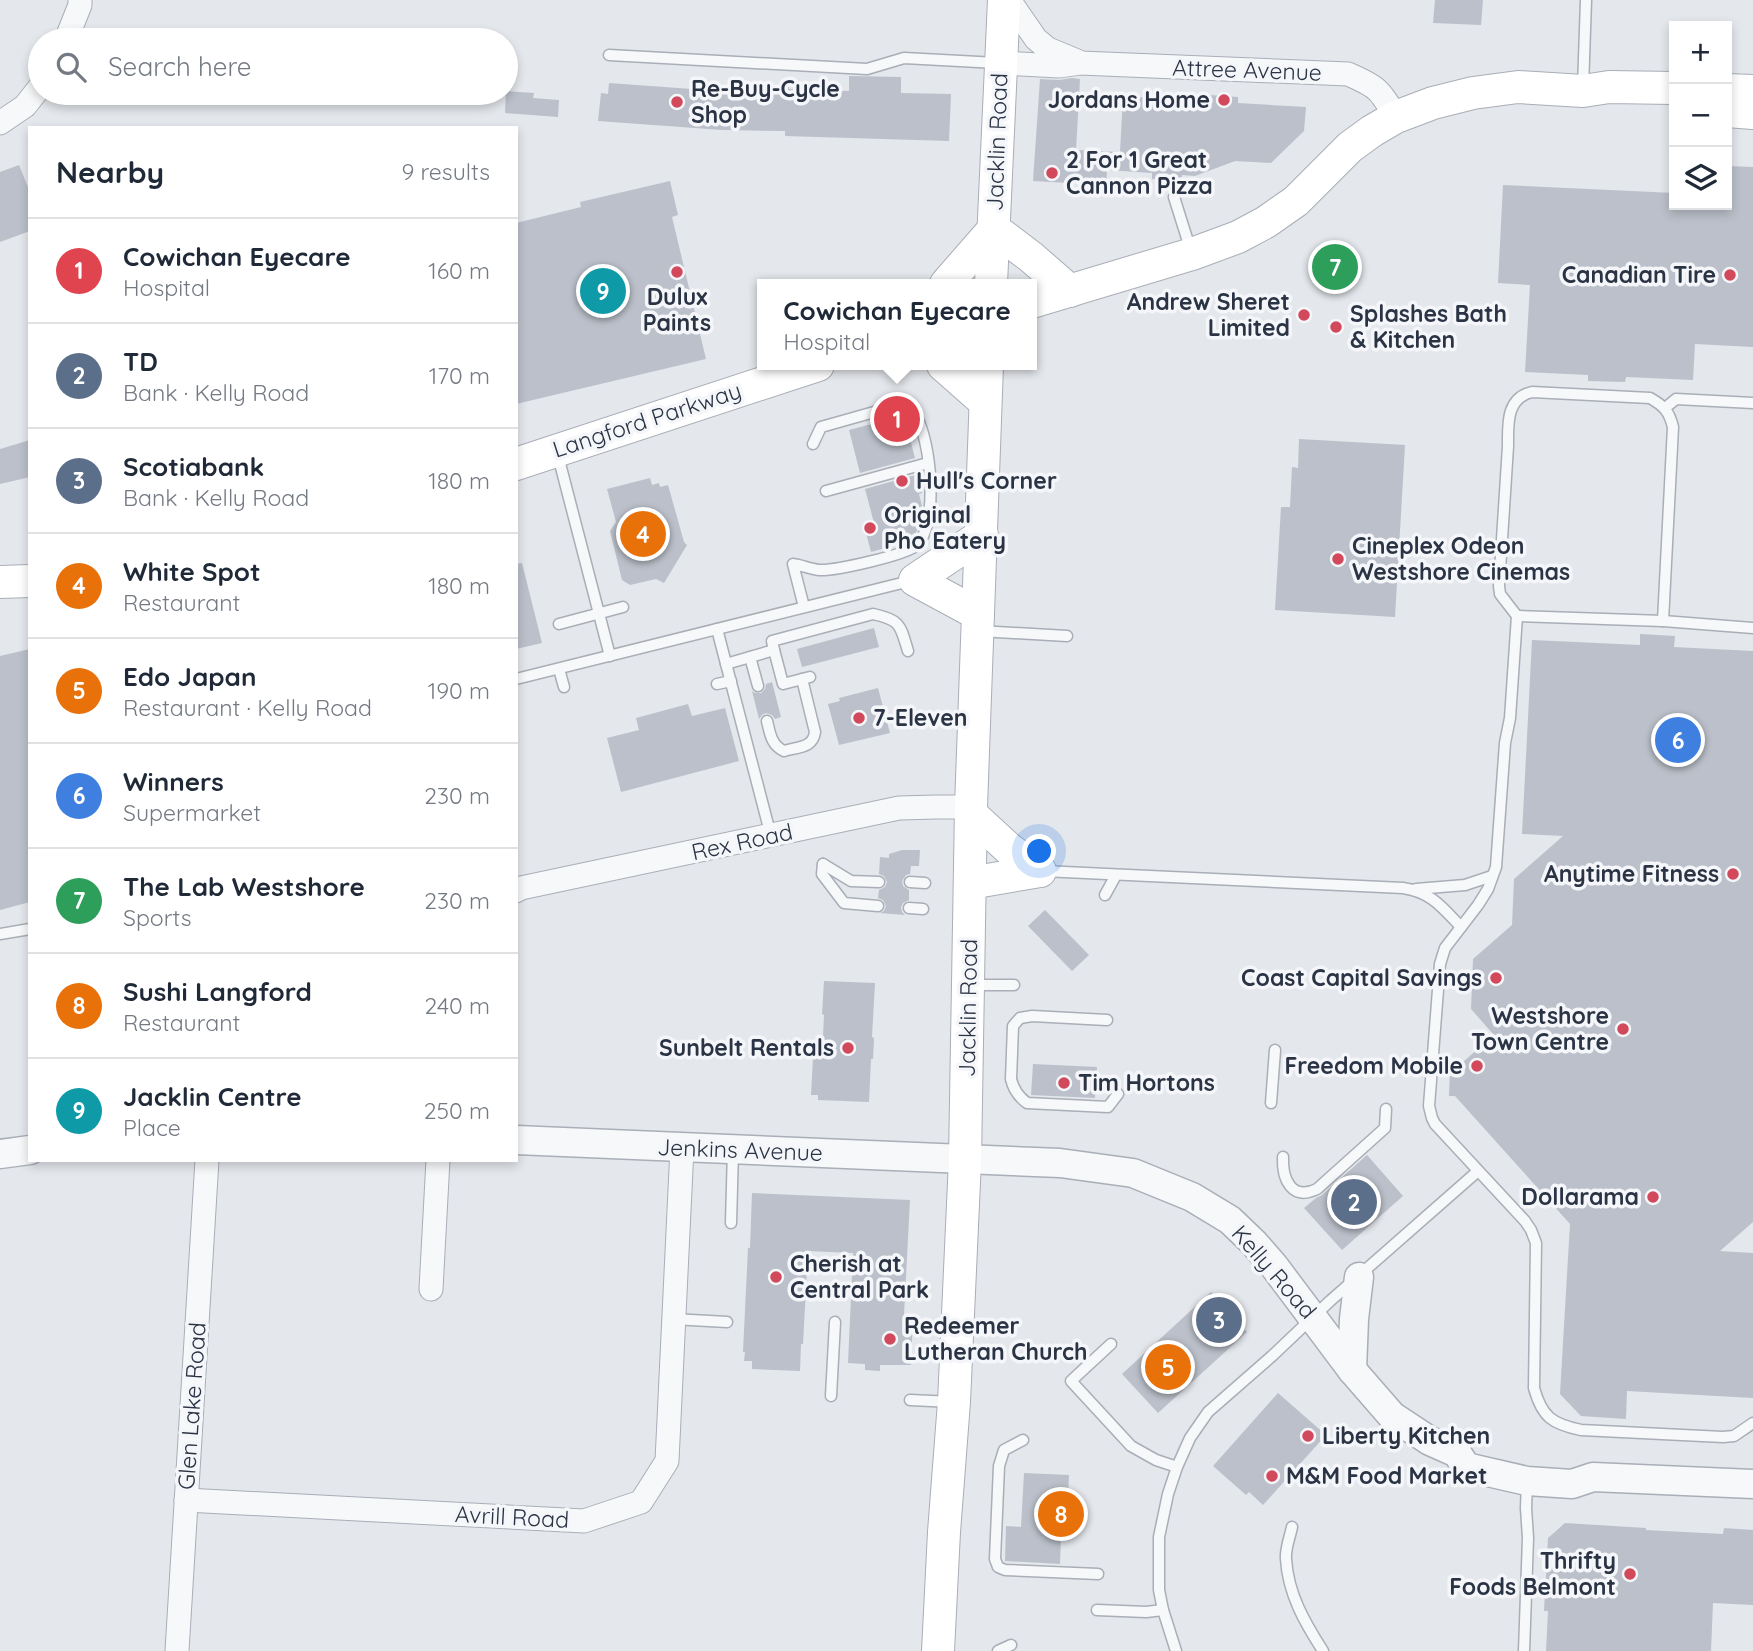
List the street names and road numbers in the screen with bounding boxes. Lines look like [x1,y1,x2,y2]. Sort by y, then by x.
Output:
street label: Attree Avenue [1172,52,1322,87]
street label: Jacklin Road [980,72,1013,211]
street label: Langford Parkway [549,375,745,464]
street label: Rex Road [689,817,795,866]
street label: Jacklin Road [952,939,983,1077]
street label: Jenkins Avenue [657,1132,823,1167]
street label: Kelly Road [1226,1219,1323,1324]
street label: Glen Lake Road [171,1321,212,1491]
street label: Avrill Road [454,1499,570,1534]

